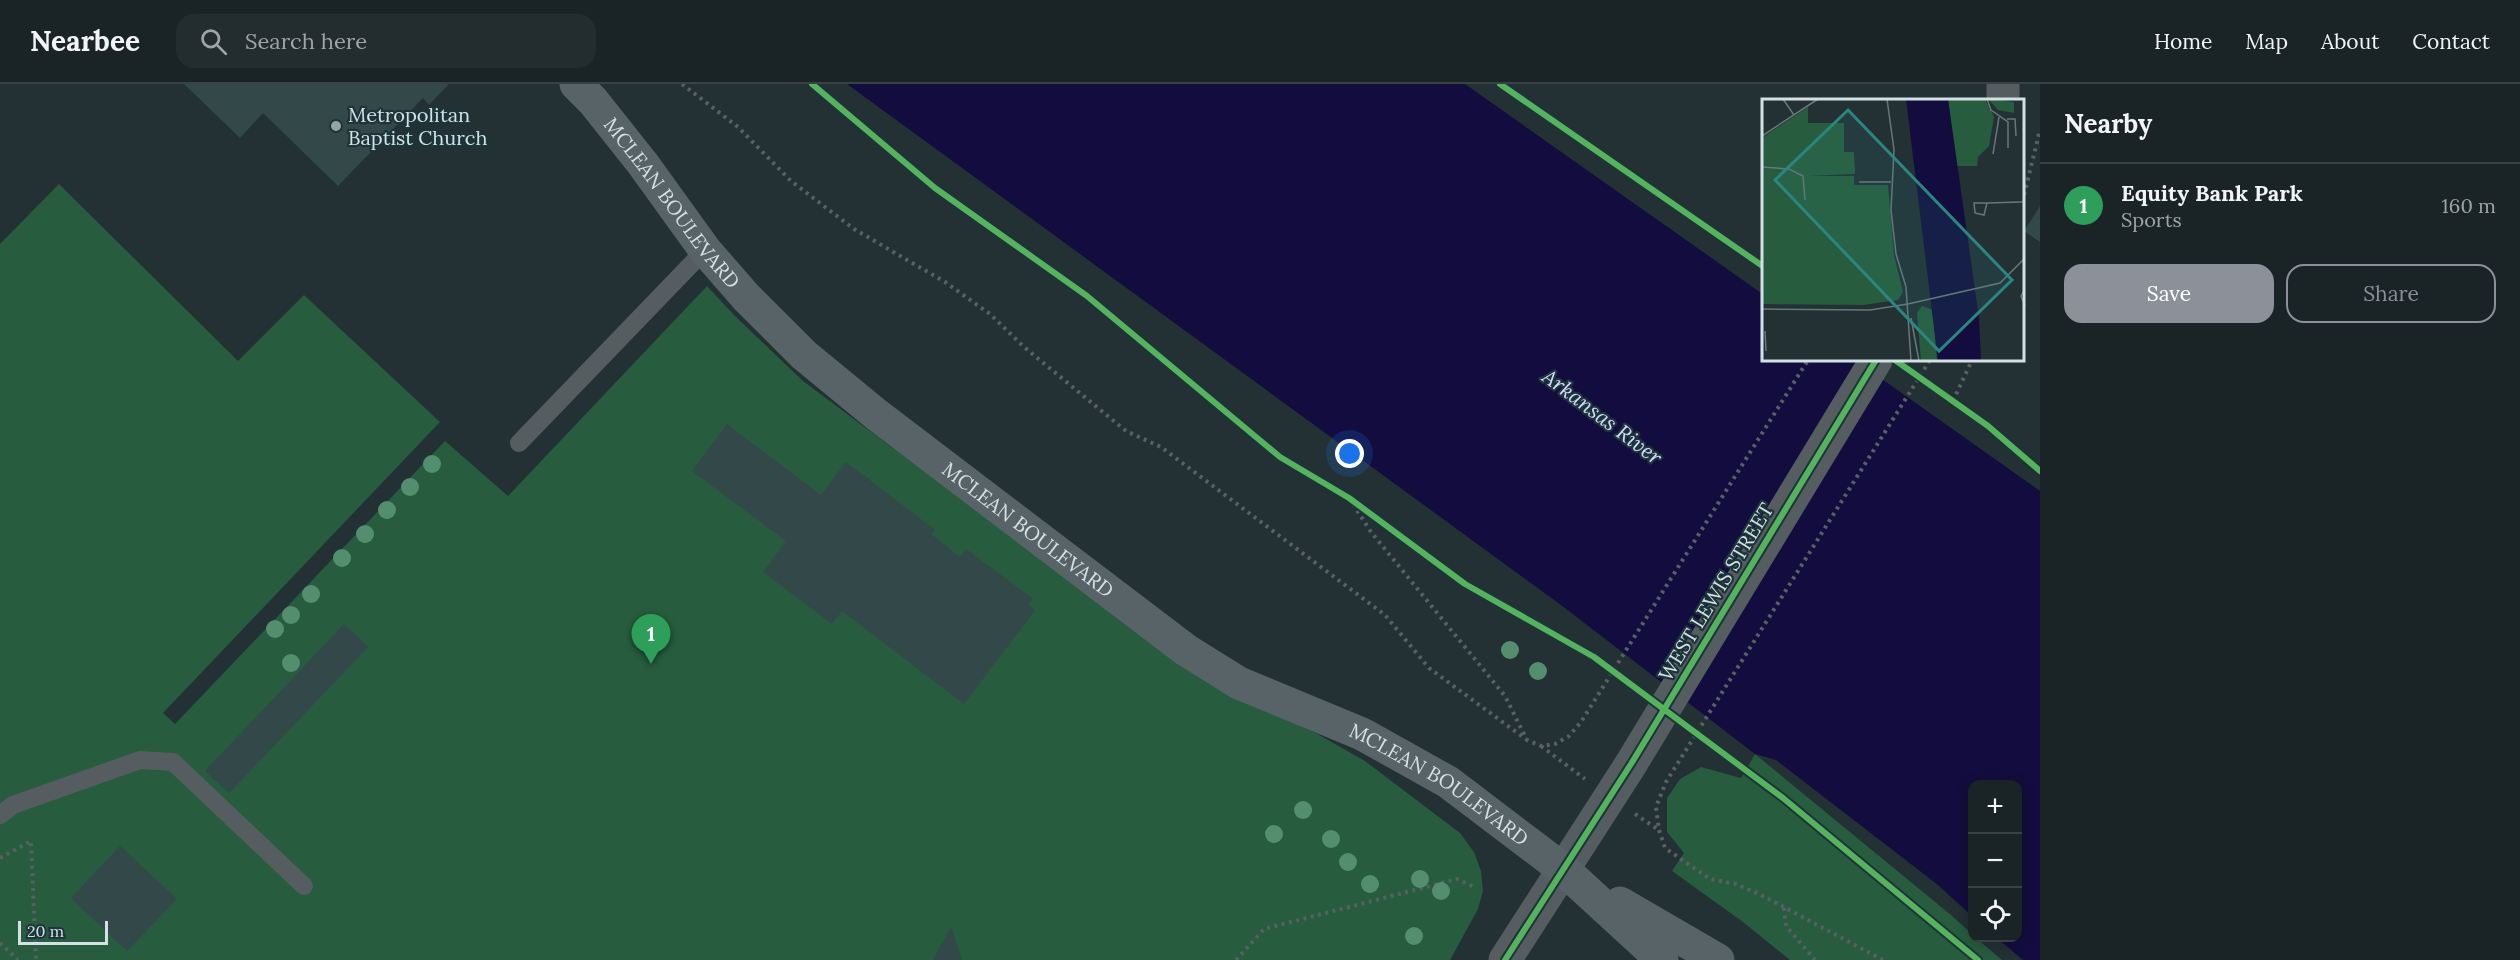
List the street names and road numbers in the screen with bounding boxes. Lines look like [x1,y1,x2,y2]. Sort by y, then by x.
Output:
street label: MCLEAN BOULEVARD [599,112,746,293]
street label: MCLEAN BOULEVARD [938,456,1119,603]
street label: WEST LEWIS STREET [1652,498,1779,685]
street label: MCLEAN BOULEVARD [1346,717,1534,851]

